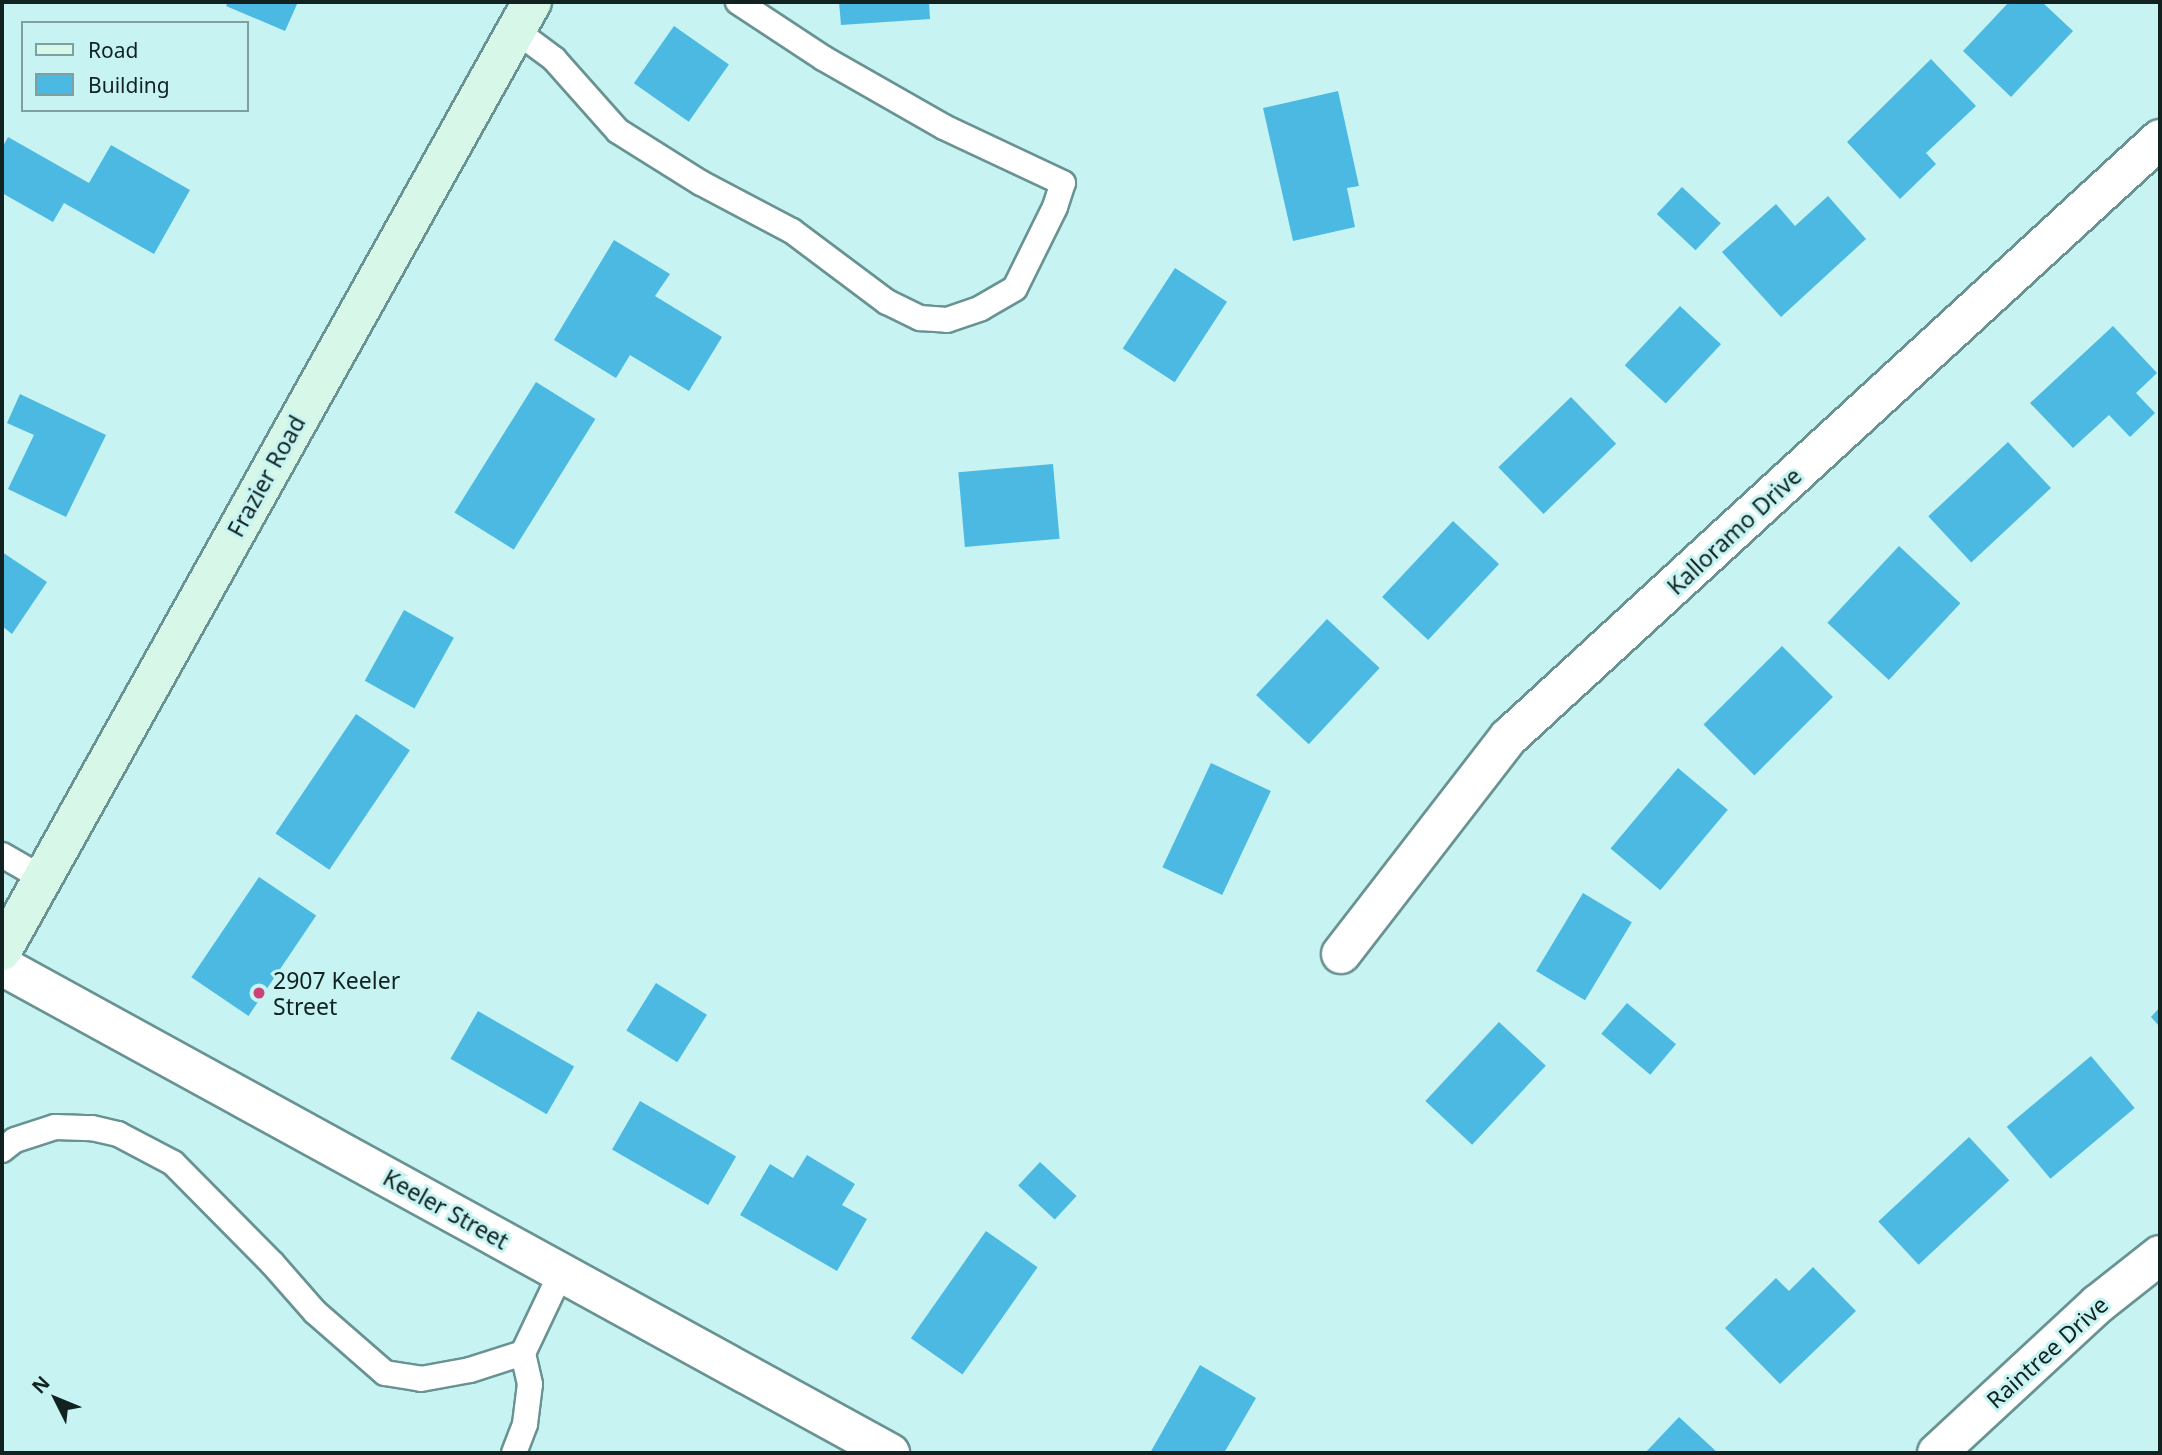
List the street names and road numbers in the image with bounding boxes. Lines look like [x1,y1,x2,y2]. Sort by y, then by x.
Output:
street label: Frazier Road [221,411,311,541]
street label: Kalloramo Drive [1661,462,1807,600]
street label: Keeler Street [379,1163,513,1255]
street label: Raintree Drive [1981,1290,2113,1414]

